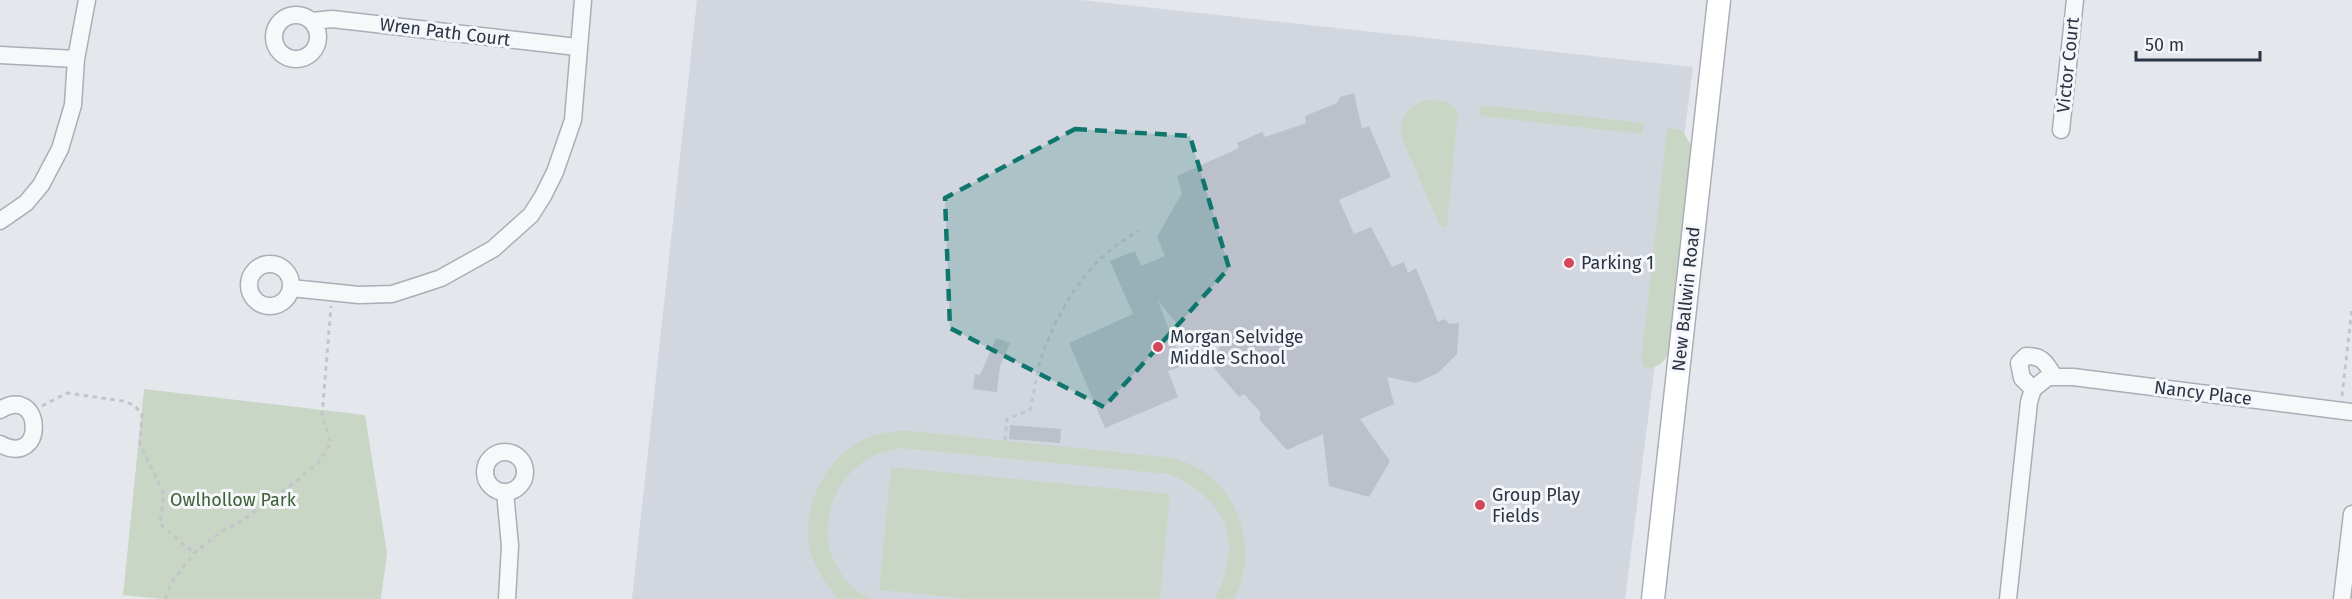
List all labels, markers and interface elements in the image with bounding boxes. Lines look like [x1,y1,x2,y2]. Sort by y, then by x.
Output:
street label: Wren Path Court [378,13,512,51]
street label: Victor Court [2052,15,2084,114]
scale bar [2136,24,2260,62]
text: 50 m [2145,34,2184,56]
street label: New Ballwin Road [1667,225,1705,373]
place label: Parking 1 [1581,252,1654,274]
marker: Parking 1 [1562,256,1576,270]
place label: Morgan Selvidge Middle School [1170,326,1304,369]
marker: Morgan Selvidge Middle School [1151,340,1165,354]
street label: Nancy Place [2153,376,2253,410]
place label: Group Play Fields [1492,484,1580,527]
park label: Owlhollow Park [170,489,297,511]
marker: Group Play Fields [1473,498,1487,512]

